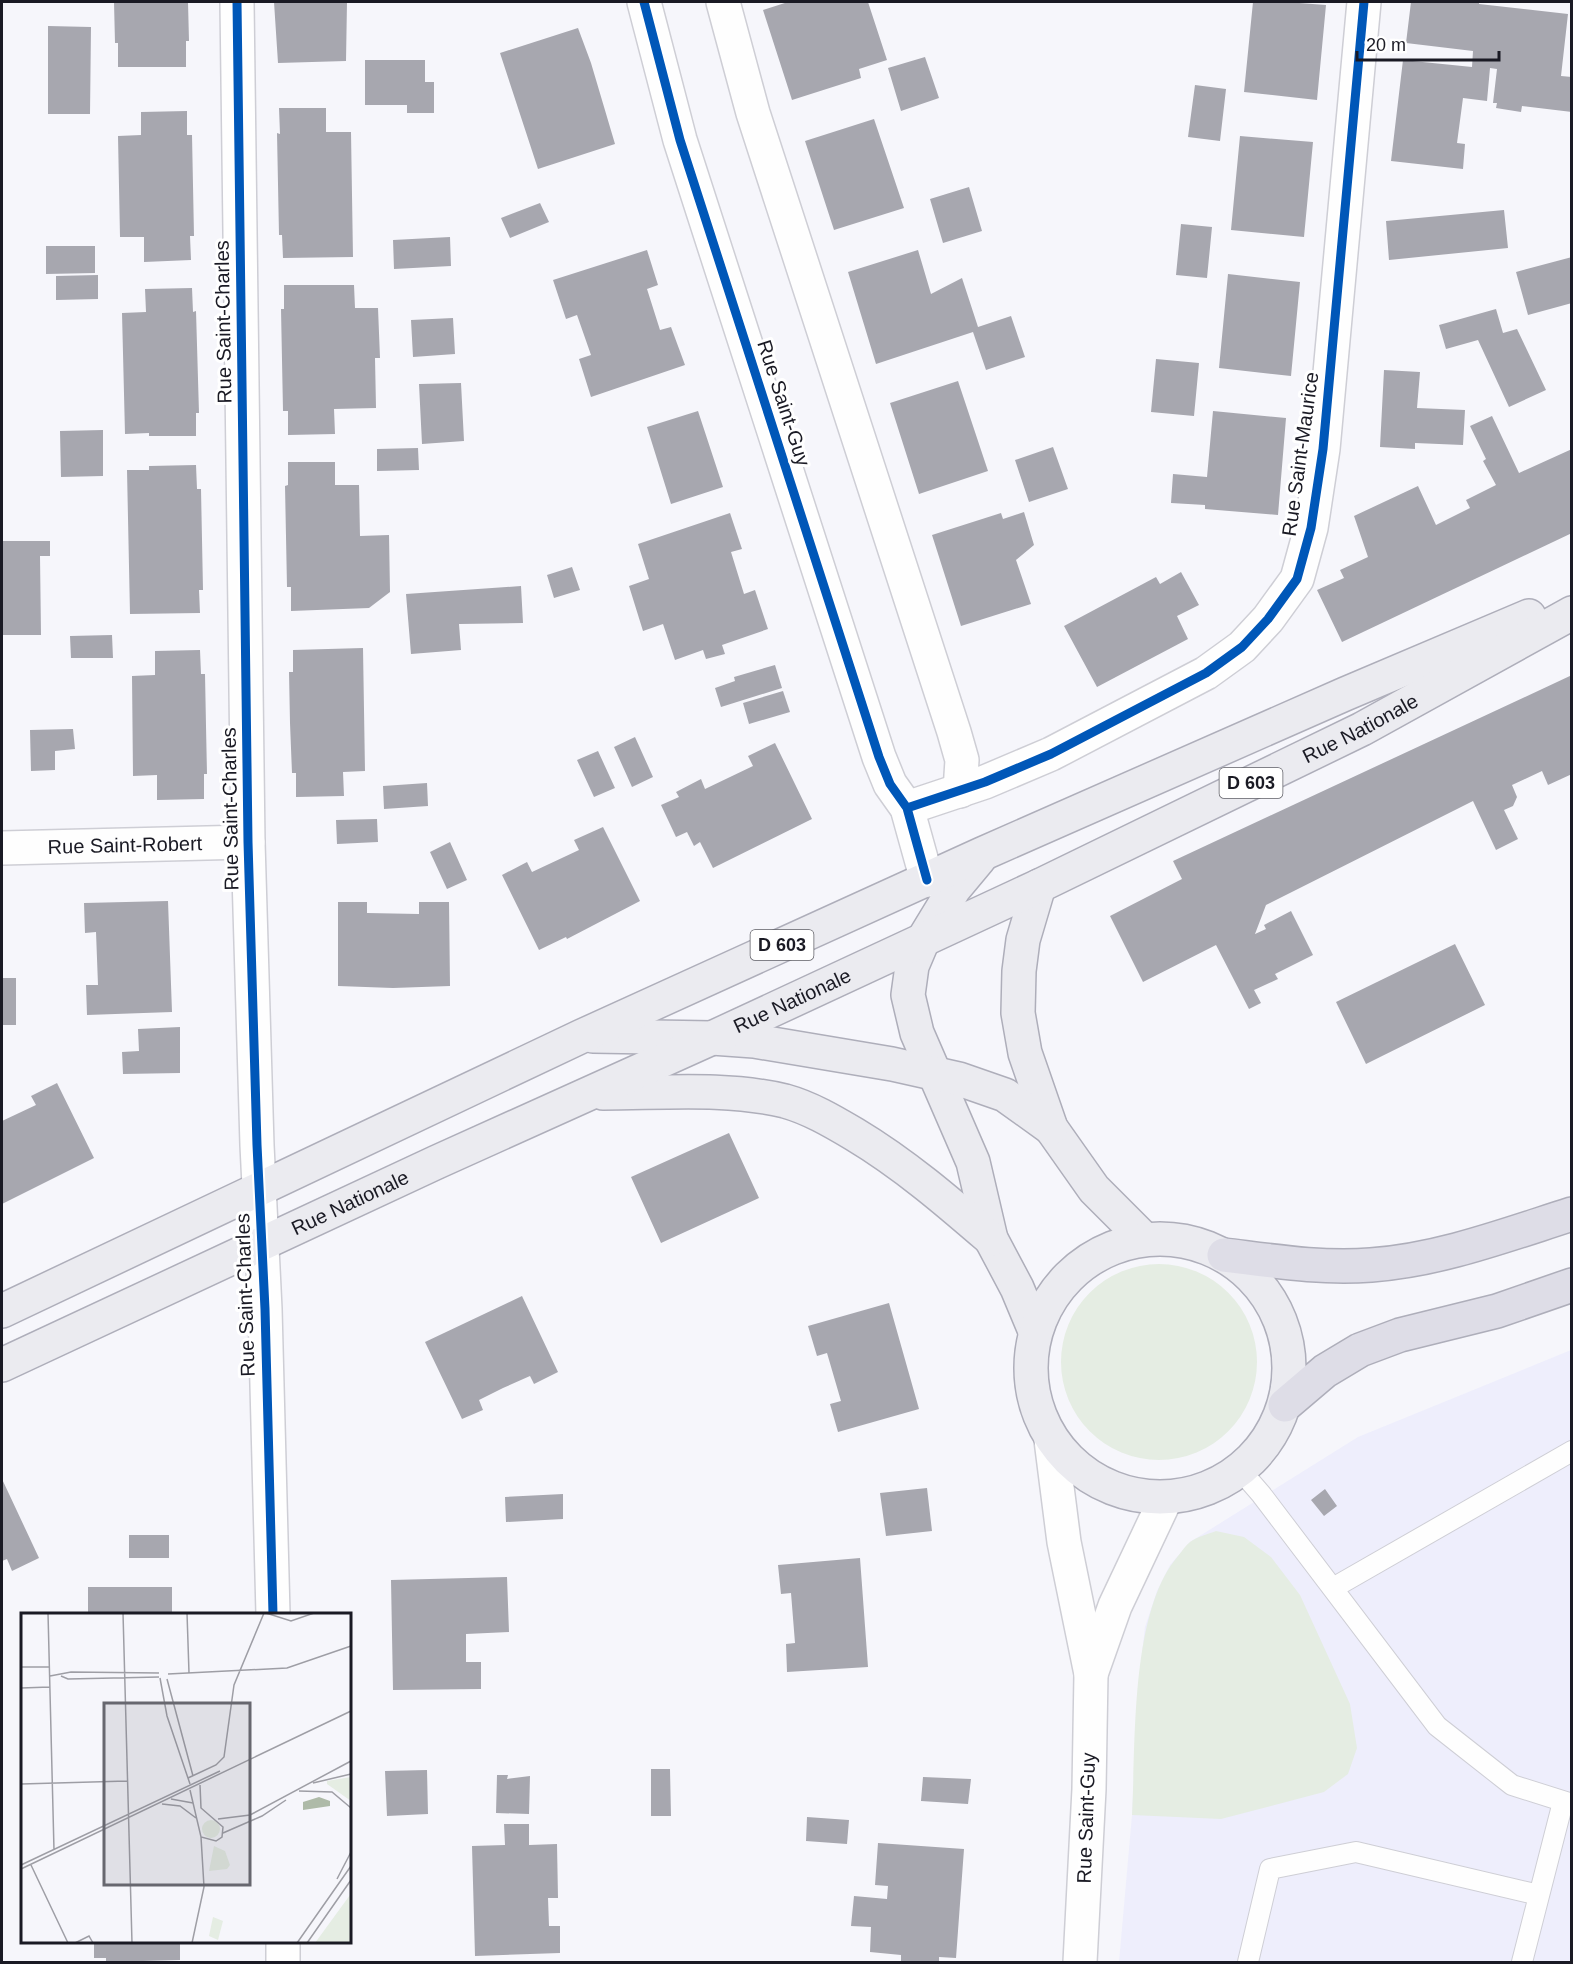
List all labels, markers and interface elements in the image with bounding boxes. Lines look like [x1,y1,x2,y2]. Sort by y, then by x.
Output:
scale bar [1357,24,1500,62]
text: 20 m [1366,35,1406,55]
street label: Rue Saint-Charles [211,240,235,404]
street label: Rue Saint-Guy [753,337,815,469]
street label: Rue Saint-Maurice [1278,370,1322,538]
street label: Rue Nationale [1299,689,1422,767]
street label: Rue Saint-Charles [218,727,242,891]
road number: D 603 [1220,768,1282,798]
street label: Rue Saint-Robert [47,832,203,858]
road number: D 603 [750,930,814,960]
street label: Rue Nationale [730,964,854,1037]
street label: Rue Nationale [288,1166,412,1239]
street label: Rue Saint-Charles [231,1213,259,1377]
inset map [21,1613,351,1943]
street label: Rue Saint-Guy [1073,1752,1099,1884]

